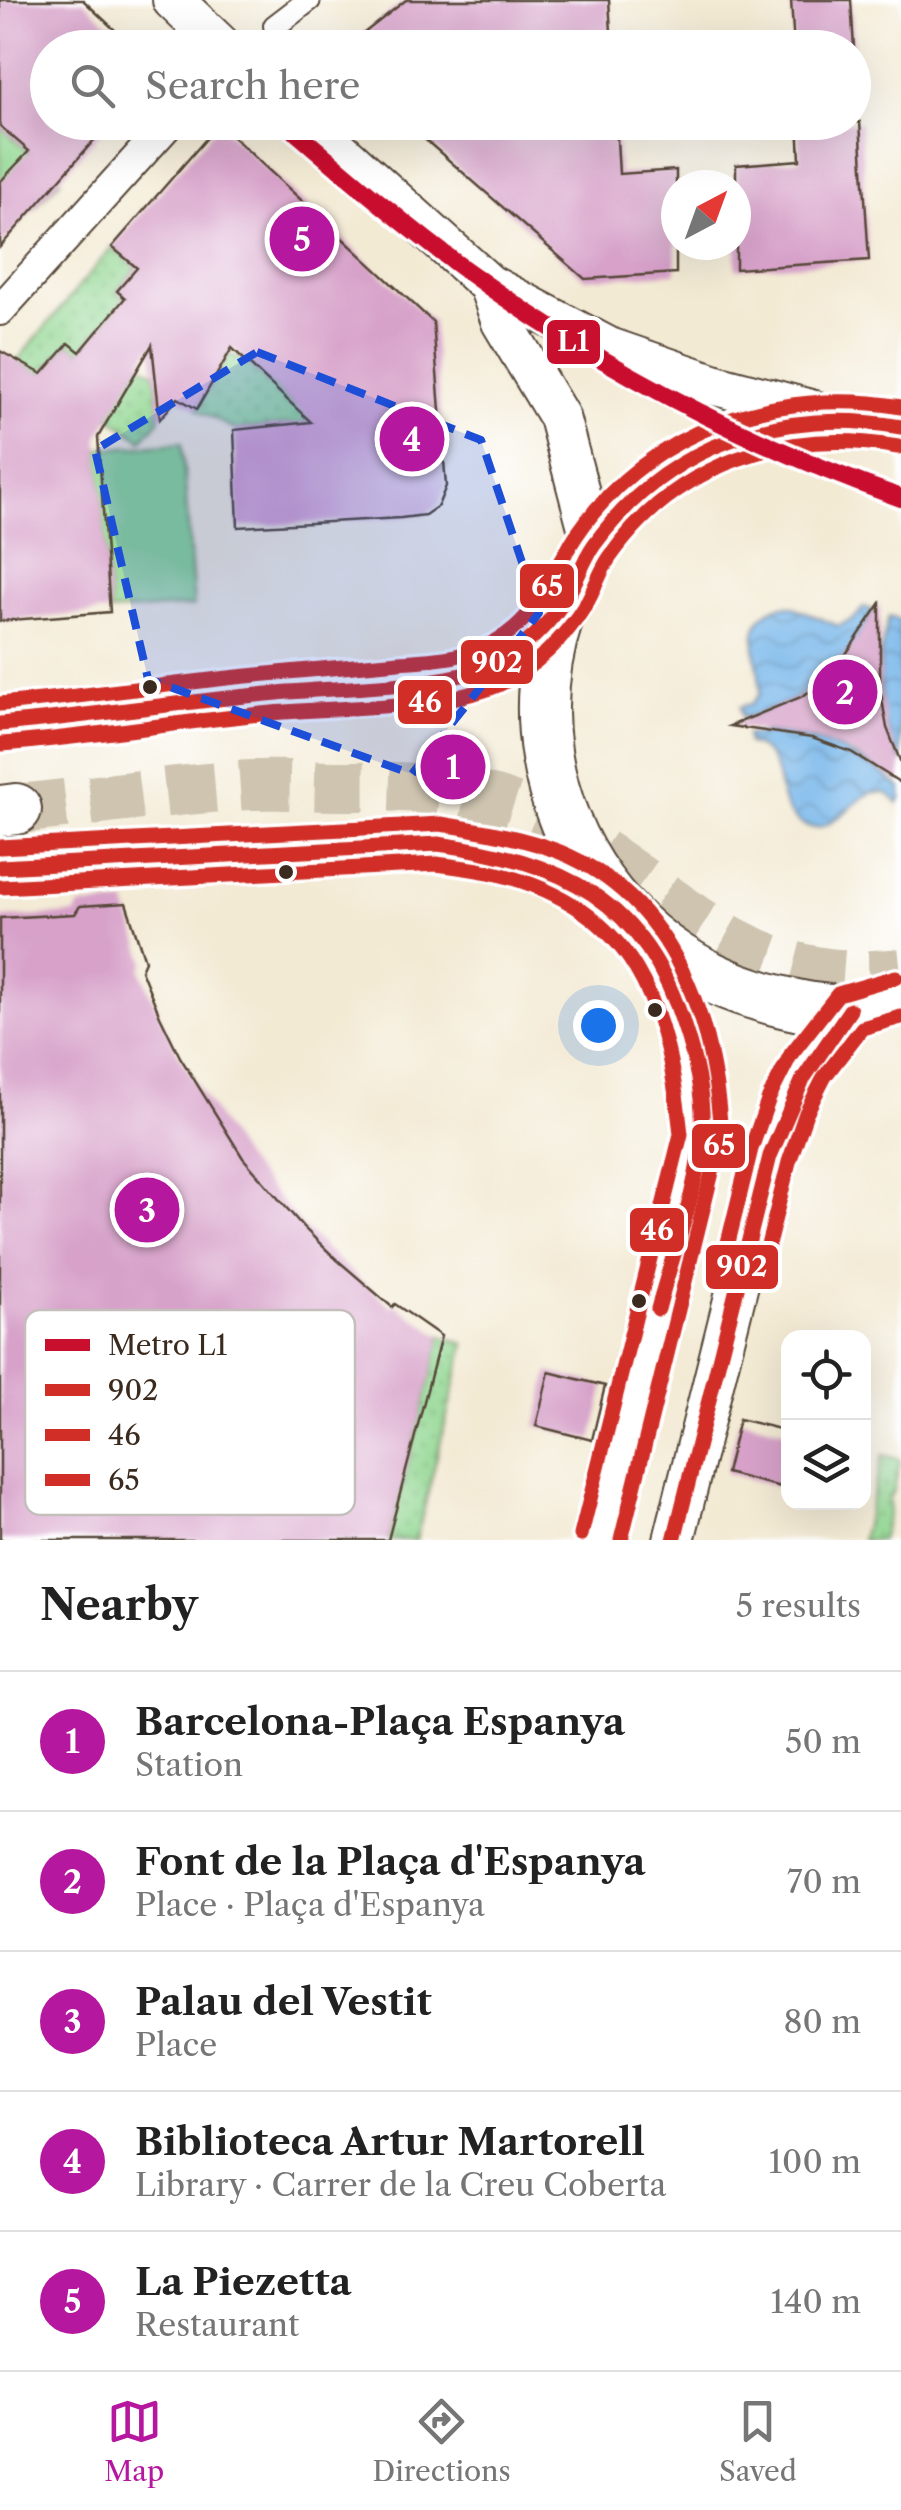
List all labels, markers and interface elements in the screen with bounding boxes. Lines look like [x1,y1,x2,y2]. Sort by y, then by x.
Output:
search box [30,30,871,140]
icon: search [65,58,120,113]
text: Search here [145,62,360,109]
north arrow [661,170,751,260]
pin: 5 [270,202,334,276]
line badge: L1 [545,318,602,366]
text: L1 [557,324,589,358]
pin: 4 [380,402,444,476]
line badge: 65 [518,562,576,610]
text: 65 [531,569,563,603]
line badge: 902 [459,638,535,686]
text: 902 [471,645,523,679]
pin: 2 [812,654,878,730]
unlabelled marker [140,677,160,697]
line badge: 46 [396,678,454,726]
text: 46 [408,685,442,719]
pin: 1 [420,730,486,804]
unlabelled marker [276,862,296,882]
your location [573,1000,624,1051]
unlabelled marker [645,1000,665,1020]
line badge: 65 [690,1122,747,1170]
text: 65 [703,1128,735,1162]
pin: 3 [114,1172,180,1248]
line badge: 46 [628,1206,686,1254]
text: 46 [640,1213,674,1247]
line badge: 902 [704,1243,780,1291]
text: 902 [716,1249,768,1283]
unlabelled marker [629,1291,649,1311]
legend [25,1310,355,1515]
text: Metro L1 [108,1328,228,1362]
map controls [781,1330,871,1510]
button: locate [781,1330,871,1420]
text: 902 [108,1373,158,1407]
text: 46 [108,1418,141,1452]
button: layers [781,1420,871,1510]
text: 65 [108,1463,140,1497]
text: Nearby [40,1579,198,1631]
text: 5 results [736,1586,861,1625]
text: Barcelona-Plaça Espanya [135,1698,625,1745]
text: 1 [65,1722,80,1761]
text: 50 m [785,1722,861,1761]
text: Station [135,1745,243,1784]
text: Font de la Plaça d'Espanya [135,1838,646,1885]
text: 2 [63,1862,82,1901]
text: 70 m [787,1862,861,1901]
text: Place · Plaça d'Espanya [135,1885,485,1924]
text: Palau del Vestit [135,1978,432,2025]
text: 3 [63,2002,82,2041]
text: 80 m [783,2002,861,2041]
text: Place [135,2025,217,2064]
text: Biblioteca Artur Martorell [135,2118,645,2165]
text: 4 [63,2142,82,2181]
text: 100 m [769,2142,861,2181]
text: Library · Carrer de la Creu Coberta [135,2165,666,2204]
text: La Piezetta [135,2258,351,2305]
text: 5 [64,2282,81,2321]
text: 140 m [770,2282,861,2321]
text: Restaurant [135,2305,299,2344]
tab: Map [104,2394,164,2488]
tab: Directions [372,2394,511,2488]
tab: Saved [719,2394,797,2488]

